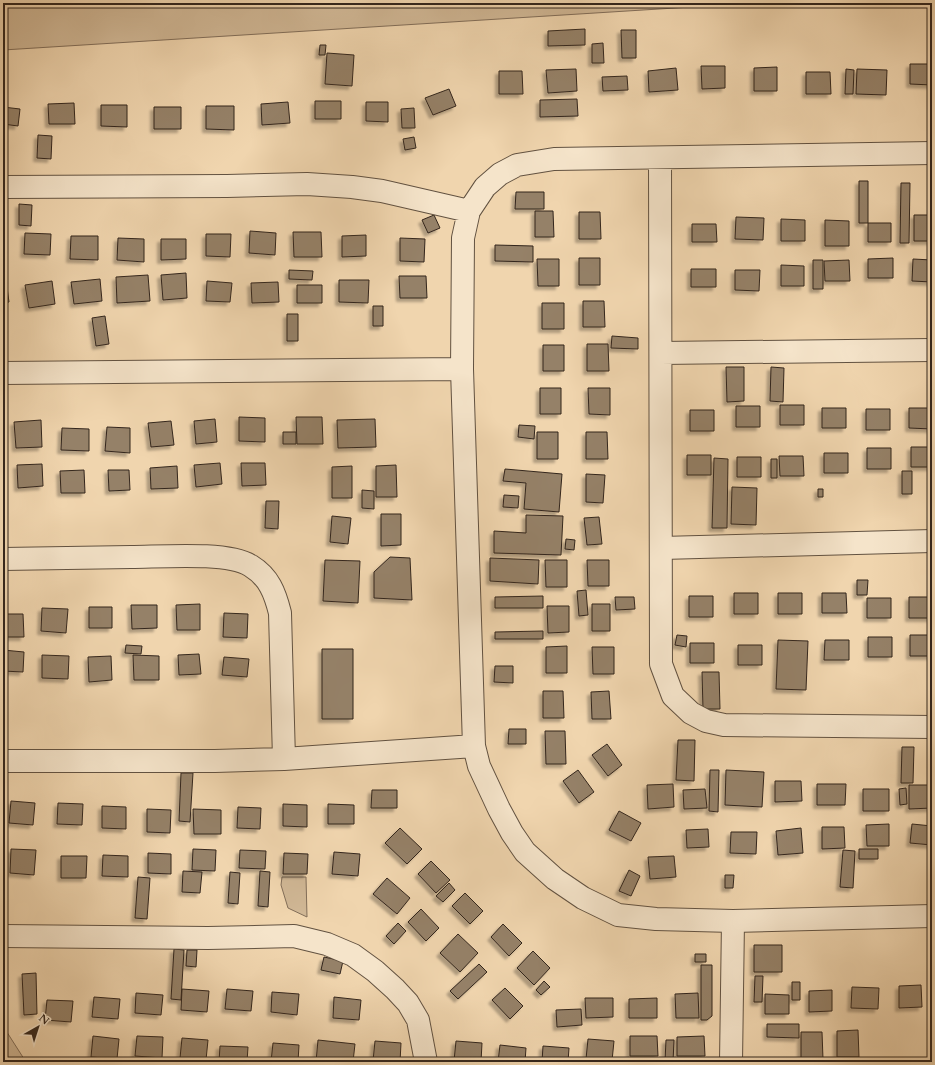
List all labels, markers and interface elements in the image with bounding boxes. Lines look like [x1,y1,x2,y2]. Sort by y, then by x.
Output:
north arrow [18,1007,58,1047]
text: N [36,1011,53,1029]

